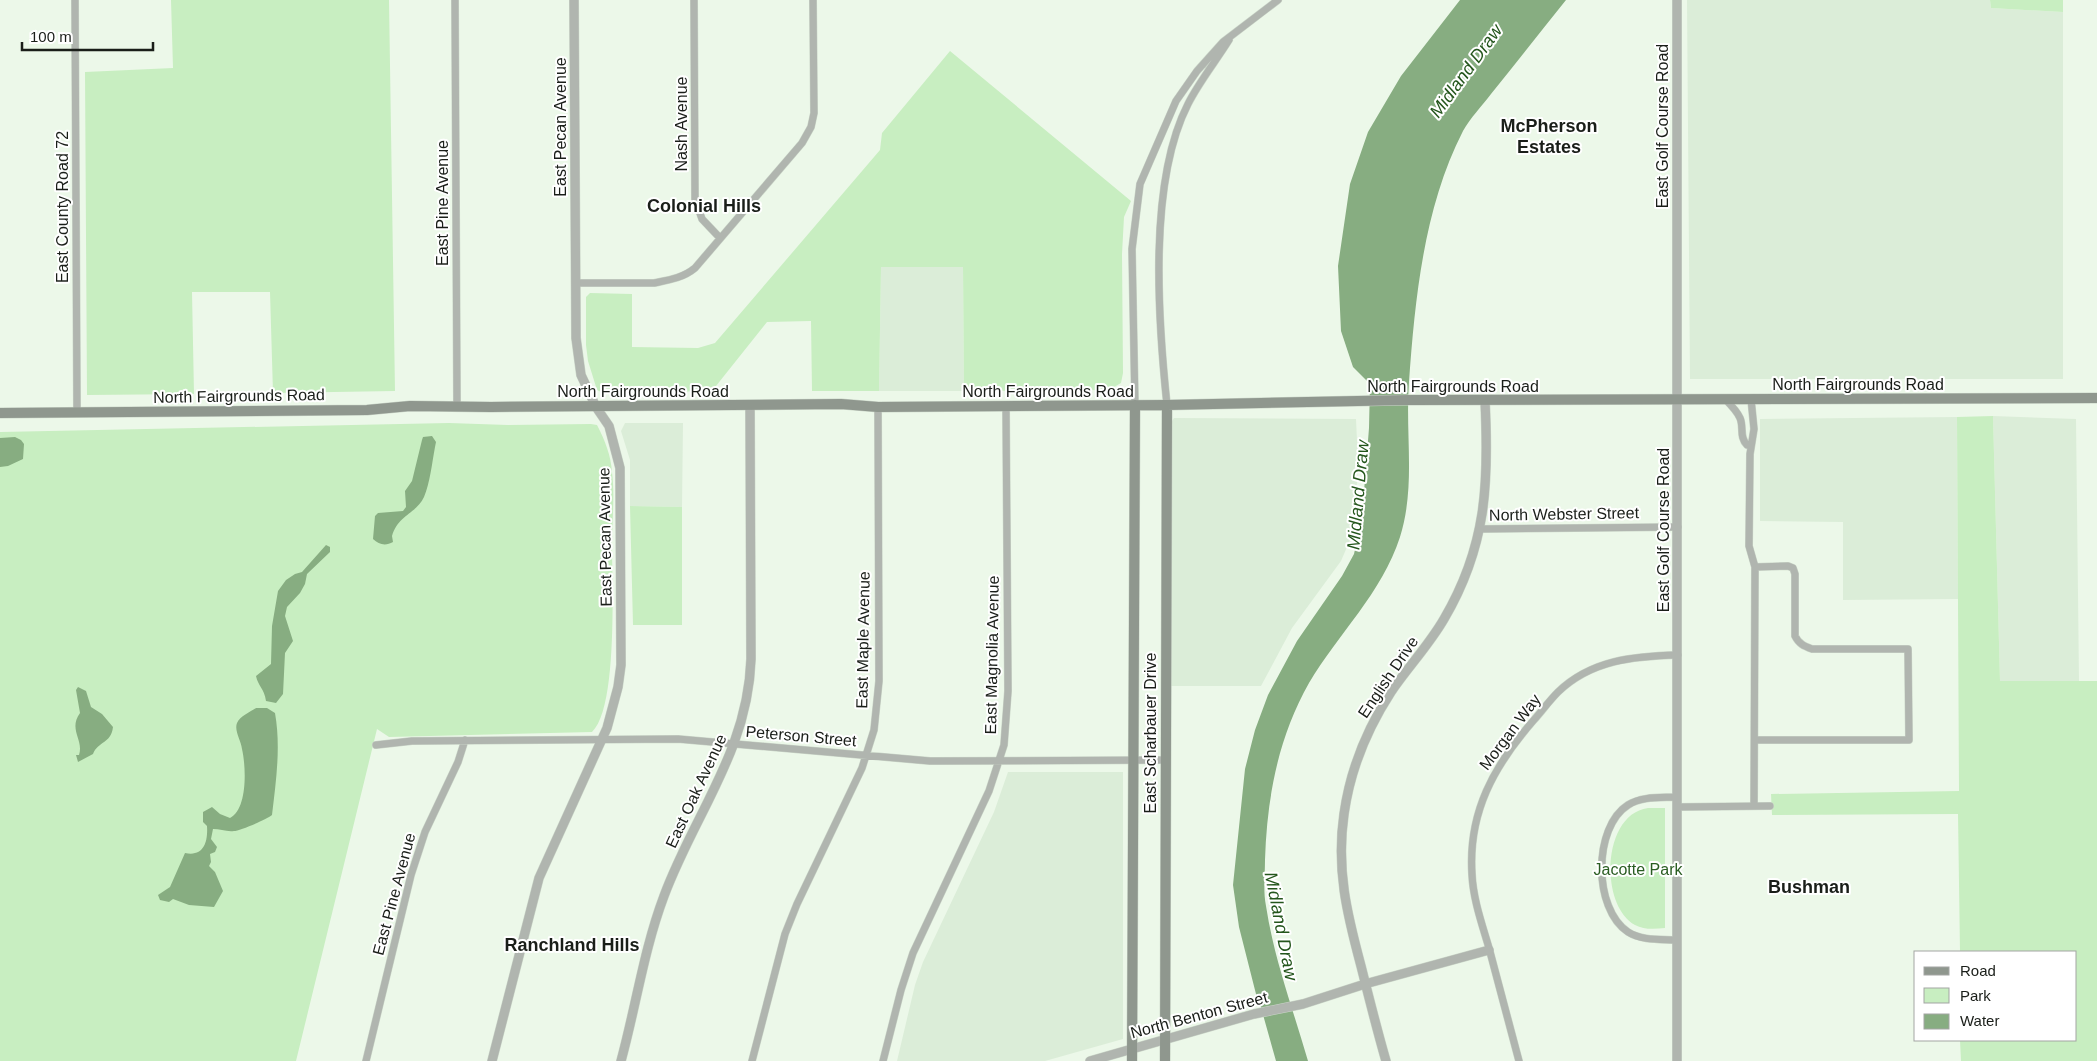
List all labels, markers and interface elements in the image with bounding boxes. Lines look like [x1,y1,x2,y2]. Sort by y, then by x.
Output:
scale bar [22,20,154,52]
water label: Midland Draw [1426,20,1507,121]
text: 100 m [30,28,72,45]
street label: East Golf Course Road [1654,44,1671,208]
street label: East Pecan Avenue [552,57,569,197]
street label: Nash Avenue [673,76,690,171]
district label: McPherson Estates [1500,116,1598,157]
street label: East County Road 72 [54,131,71,283]
street label: East Pine Avenue [434,140,451,266]
district label: Colonial Hills [647,196,761,216]
street label: North Fairgrounds Road [1772,376,1944,393]
street label: North Fairgrounds Road [1367,378,1539,395]
street label: North Fairgrounds Road [557,383,729,400]
street label: North Fairgrounds Road [962,383,1134,400]
street label: North Fairgrounds Road [153,386,325,406]
water label: Midland Draw [1343,438,1373,551]
street label: East Golf Course Road [1655,448,1672,612]
street label: East Pecan Avenue [595,467,615,607]
street label: North Webster Street [1489,504,1640,524]
street label: East Maple Avenue [853,571,873,709]
street label: East Magnolia Avenue [982,575,1002,735]
street label: English Drive [1355,633,1421,721]
street label: East Scharbauer Drive [1142,652,1159,813]
street label: Morgan Way [1476,691,1544,773]
street label: Peterson Street [745,723,858,749]
street label: East Oak Avenue [662,731,730,850]
street label: East Pine Avenue [369,831,419,957]
park label: Jacotte Park [1594,861,1683,878]
water label: Midland Draw [1261,870,1302,983]
district label: Bushman [1768,877,1850,897]
district label: Ranchland Hills [504,935,640,955]
legend [1914,951,2077,1041]
text: Road [1960,962,1996,979]
text: Park [1960,987,1991,1004]
street label: North Benton Street [1128,988,1270,1042]
text: Water [1960,1012,1999,1029]

